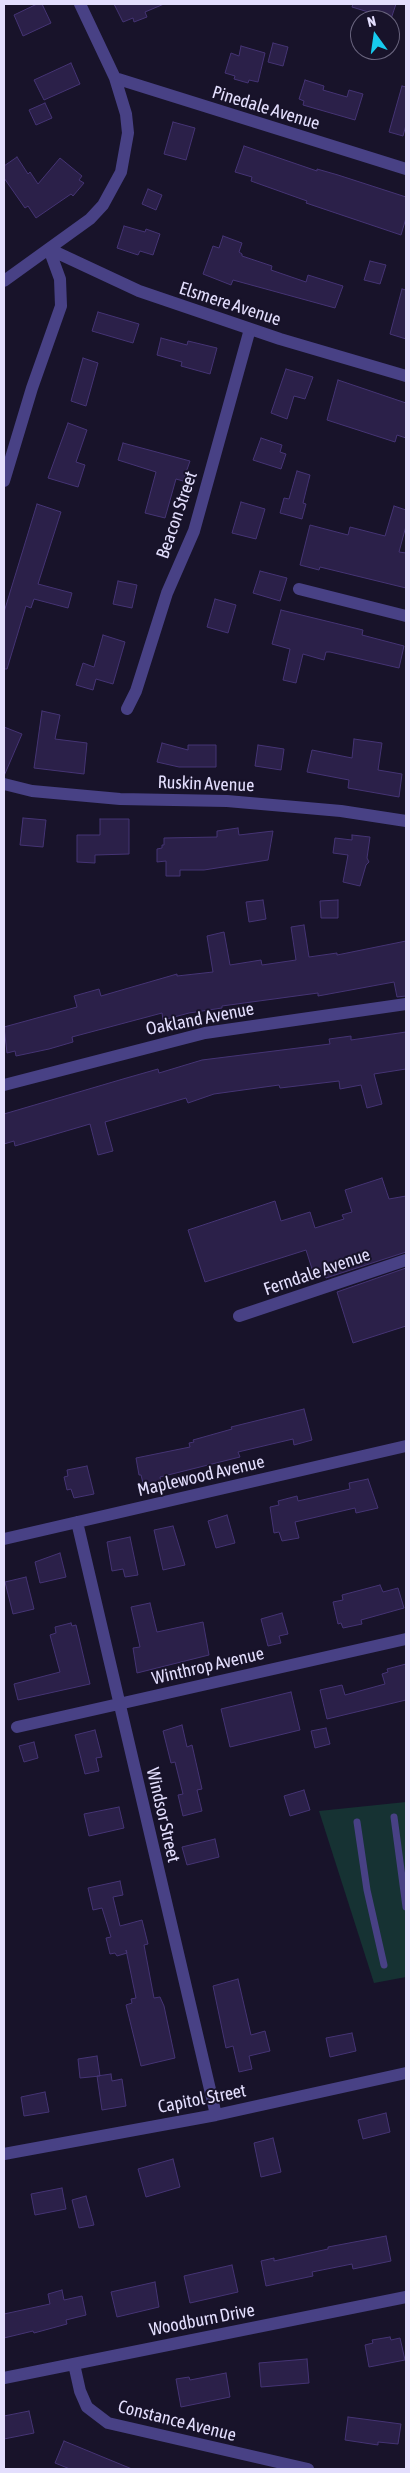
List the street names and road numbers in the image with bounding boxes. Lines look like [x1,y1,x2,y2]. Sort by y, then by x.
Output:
street label: Pinedale Avenue [210,81,322,135]
street label: Elsmere Avenue [176,277,284,331]
street label: Beacon Street [152,469,202,561]
street label: Ruskin Avenue [157,772,255,796]
street label: Oakland Avenue [144,998,256,1040]
street label: Ferndale Avenue [261,1244,373,1300]
street label: Maplewood Avenue [135,1451,267,1501]
street label: Winthrop Avenue [150,1643,266,1689]
street label: Windsor Street [142,1766,184,1864]
street label: Capitol Street [156,2080,248,2118]
street label: Woodburn Drive [148,2299,256,2341]
street label: Constance Avenue [116,2396,238,2446]

